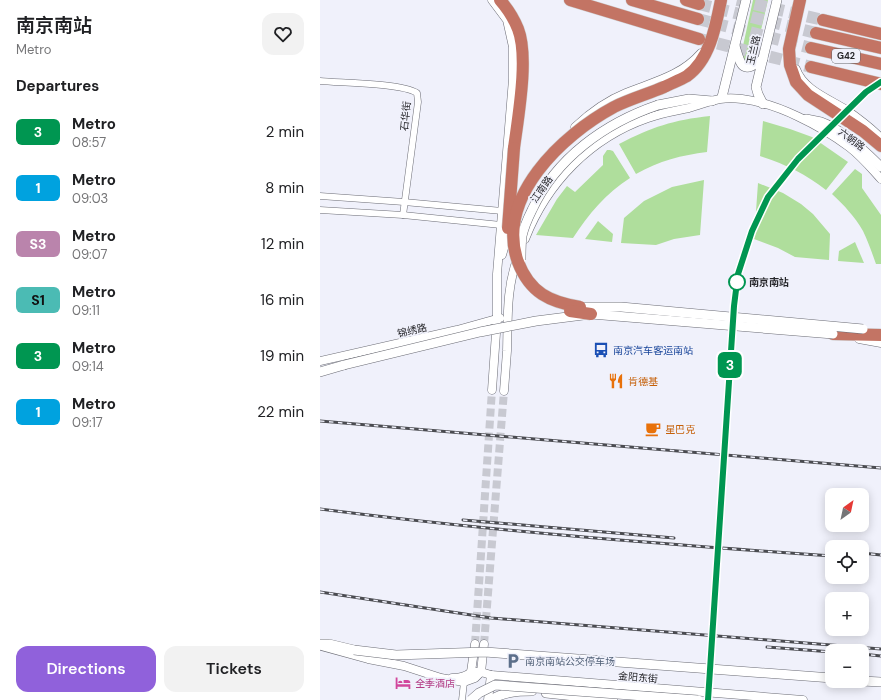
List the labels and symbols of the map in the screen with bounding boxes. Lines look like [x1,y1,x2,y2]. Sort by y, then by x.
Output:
street label: 玉兰路 [744,34,763,66]
road number: G42 [832,49,860,63]
street label: 石华街 [397,100,414,132]
street label: 六朝路 [836,125,868,154]
street label: 江南路 [527,173,555,205]
marker: 南京南站 [728,273,746,291]
place label: 南京南站 [749,276,789,289]
street label: 锦绣路 [396,321,428,340]
bus stop icon: 南京汽车客运南站 [592,341,610,359]
place label: 南京汽车客运南站 [613,344,693,357]
line badge: 3 [717,352,743,378]
restaurant icon: 肯德基 [607,372,625,390]
place label: 肯德基 [628,375,658,388]
cafe icon: 星巴克 [644,420,662,438]
place label: 星巴克 [665,423,695,436]
north arrow [825,488,869,532]
parking icon: 南京南站公交停车场 [504,652,522,670]
place label: 南京南站公交停车场 [525,655,615,668]
street label: 金阳东街 [617,669,658,686]
hotel icon: 全季酒店 [394,674,412,692]
place label: 全季酒店 [415,677,455,690]

